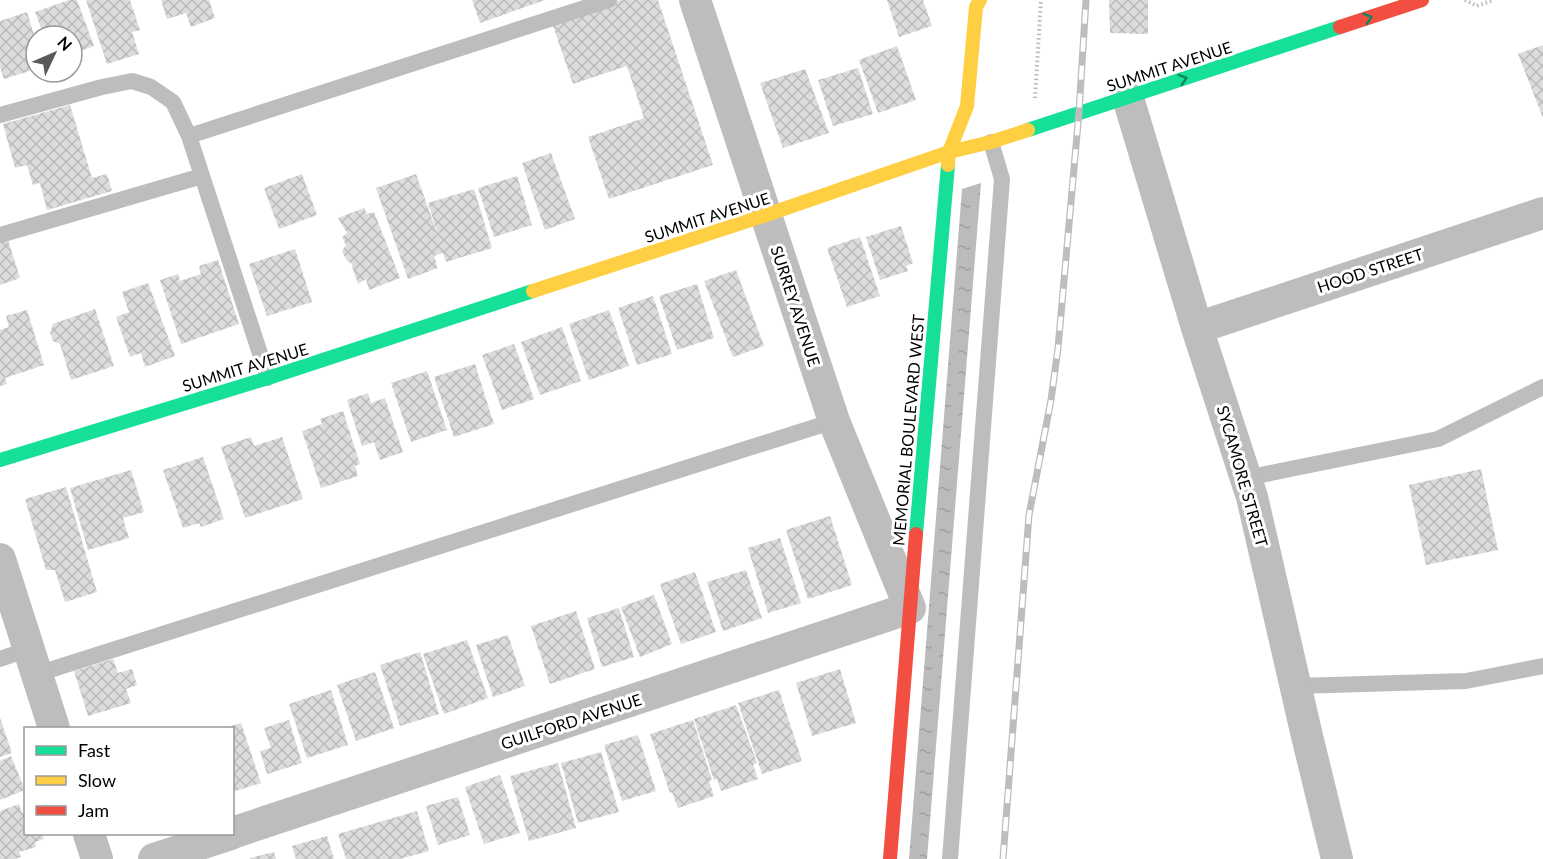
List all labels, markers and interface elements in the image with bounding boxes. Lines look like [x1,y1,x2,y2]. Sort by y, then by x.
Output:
one-way arrow [1362,13,1373,25]
north arrow [24,24,84,84]
text: N [54,32,76,54]
street label: SUMMIT AVENUE [1104,37,1234,95]
one-way arrow [1177,74,1188,87]
street label: SUMMIT AVENUE [642,188,772,246]
street label: SURREY AVENUE [768,243,824,369]
street label: HOOD STREET [1315,244,1426,296]
street label: MEMORIAL BOULEVARD WEST [888,313,928,546]
street label: SUMMIT AVENUE [180,339,310,395]
street label: SYCAMORE STREET [1214,403,1272,550]
street label: GUILFORD AVENUE [498,689,644,753]
legend [24,727,234,835]
text: Fast [78,739,111,761]
text: Slow [78,769,116,791]
text: Jam [78,799,109,821]

